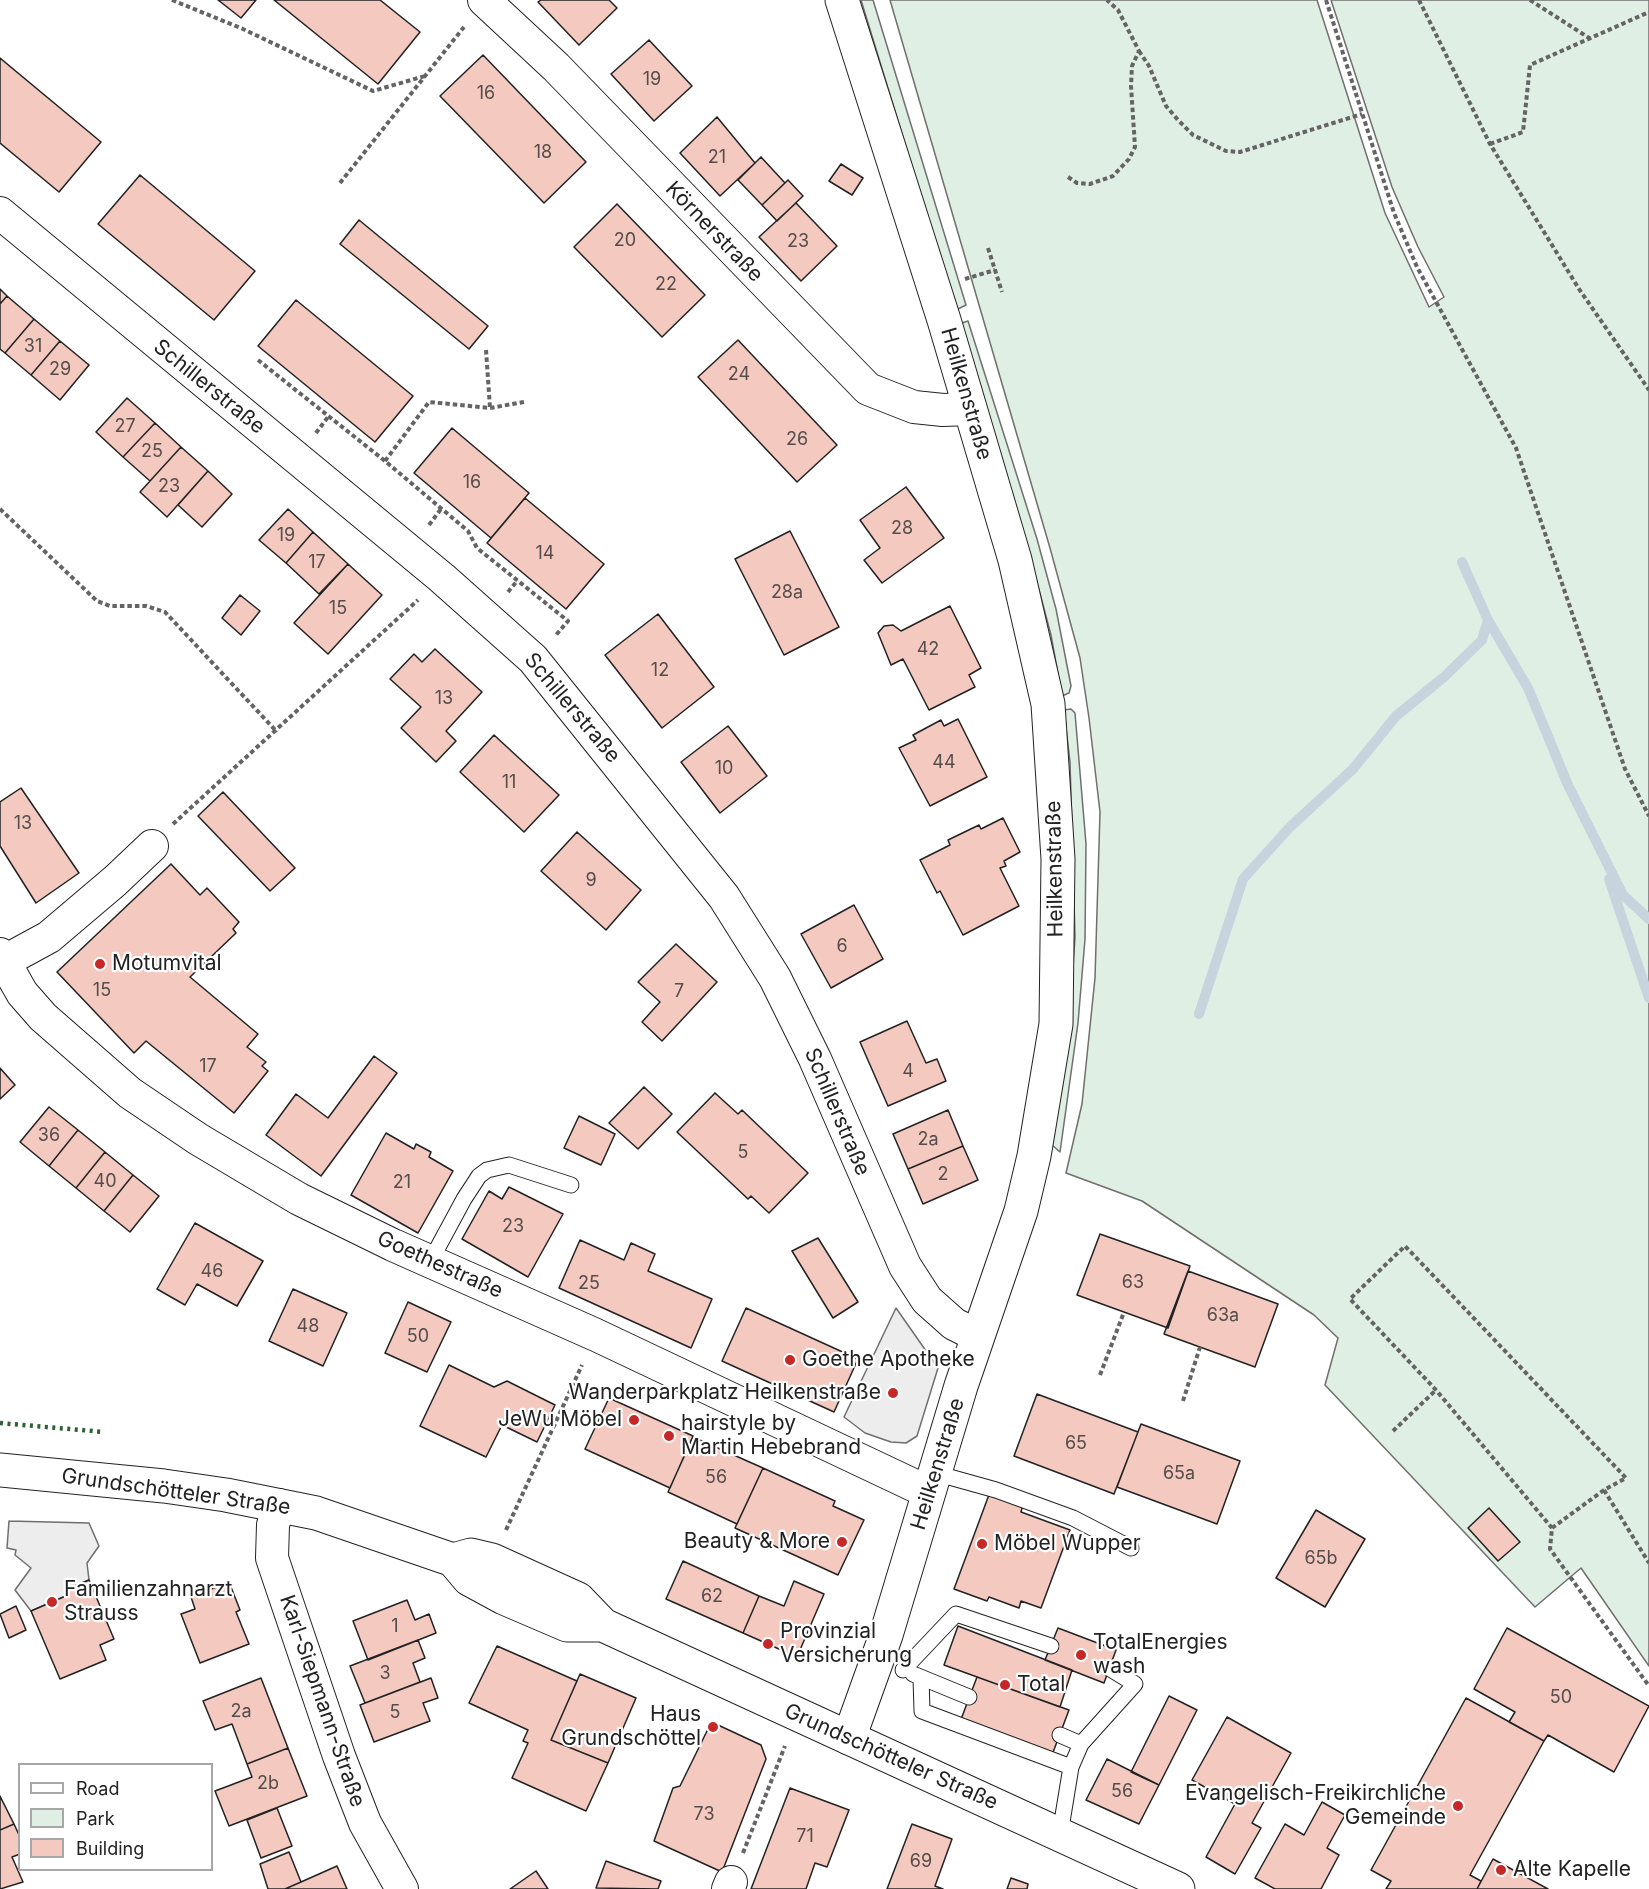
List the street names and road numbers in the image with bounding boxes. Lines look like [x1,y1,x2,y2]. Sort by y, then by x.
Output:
street label: Körnerstraße [660,177,768,287]
street label: Heilkenstraße [935,325,997,463]
street label: Schillerstraße [148,334,270,440]
street label: Schillerstraße [519,648,625,768]
street label: Heilkenstraße [1041,801,1069,937]
street label: Schillerstraße [799,1044,875,1180]
street label: Goethestraße [373,1226,507,1304]
street label: Heilkenstraße [906,1395,970,1533]
street label: Grundschötteler Straße [60,1463,292,1521]
street label: Karl-Siepmann-Straße [274,1592,370,1810]
street label: Grundschötteler Straße [780,1699,1002,1815]

